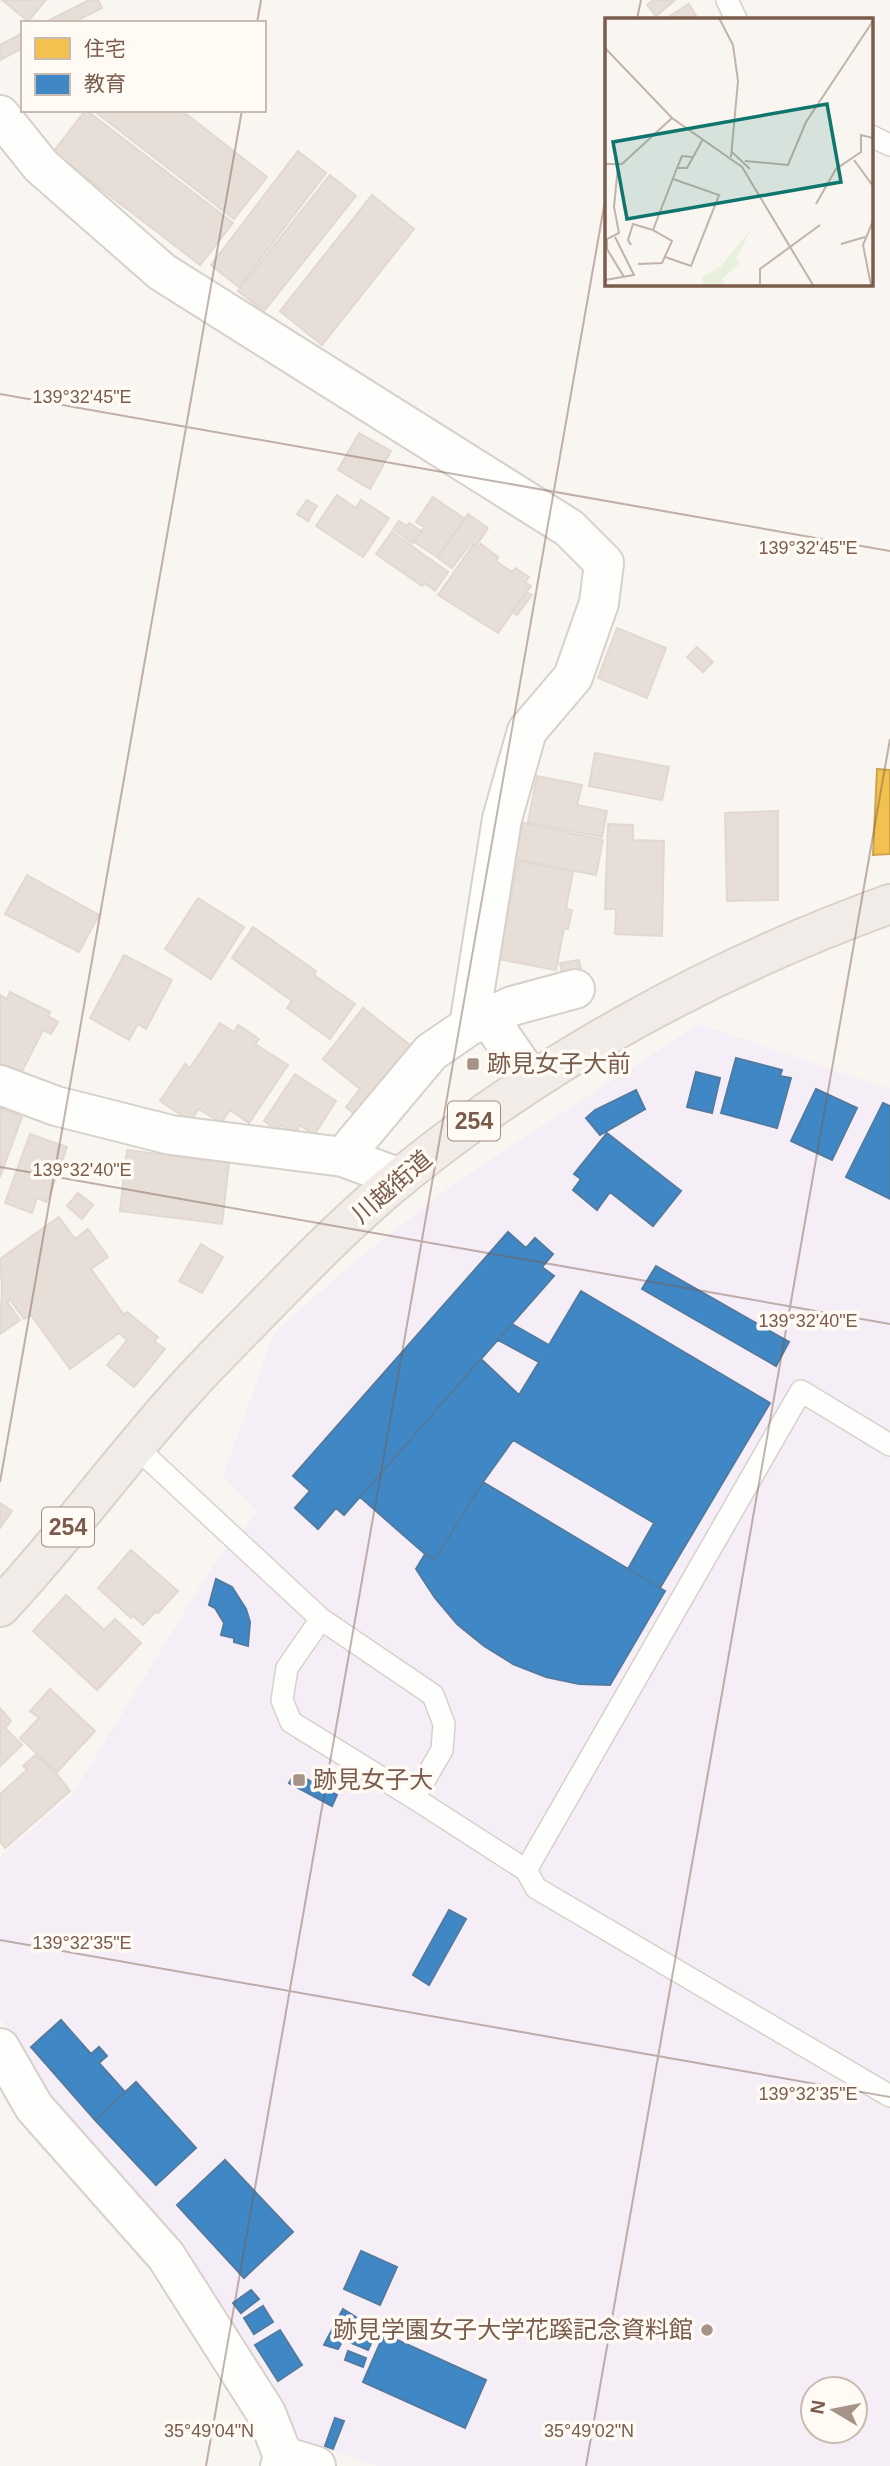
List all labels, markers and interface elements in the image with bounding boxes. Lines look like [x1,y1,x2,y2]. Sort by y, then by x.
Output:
inset map [605,18,872,285]
legend [21,21,266,112]
text: 住宅 [84,37,126,60]
text: 教育 [84,72,126,95]
text: 139°32'45"E [32,387,132,407]
text: 139°32'45"E [758,538,858,558]
place label: 跡見女子大前 [487,1050,631,1077]
marker: 跡見女子大前 [465,1056,481,1072]
road number: 254 [448,1102,500,1140]
street label: 川越街道 [347,1145,437,1228]
text: 139°32'40"E [32,1160,132,1180]
text: 139°32'40"E [758,1311,858,1331]
road number: 254 [42,1508,94,1546]
place label: 跡見女子大 [313,1766,433,1793]
marker: 跡見女子大 [291,1772,307,1788]
text: 139°32'35"E [32,1933,132,1953]
text: 139°32'35"E [758,2084,858,2104]
place label: 跡見学園女子大学花蹊記念資料館 [333,2316,693,2343]
marker: 跡見学園女子大学花蹊記念資料館 [699,2322,715,2338]
north arrow [799,2375,869,2445]
text: N [806,2399,829,2416]
text: 35°49'04"N [164,2421,254,2441]
text: 35°49'02"N [544,2421,634,2441]

